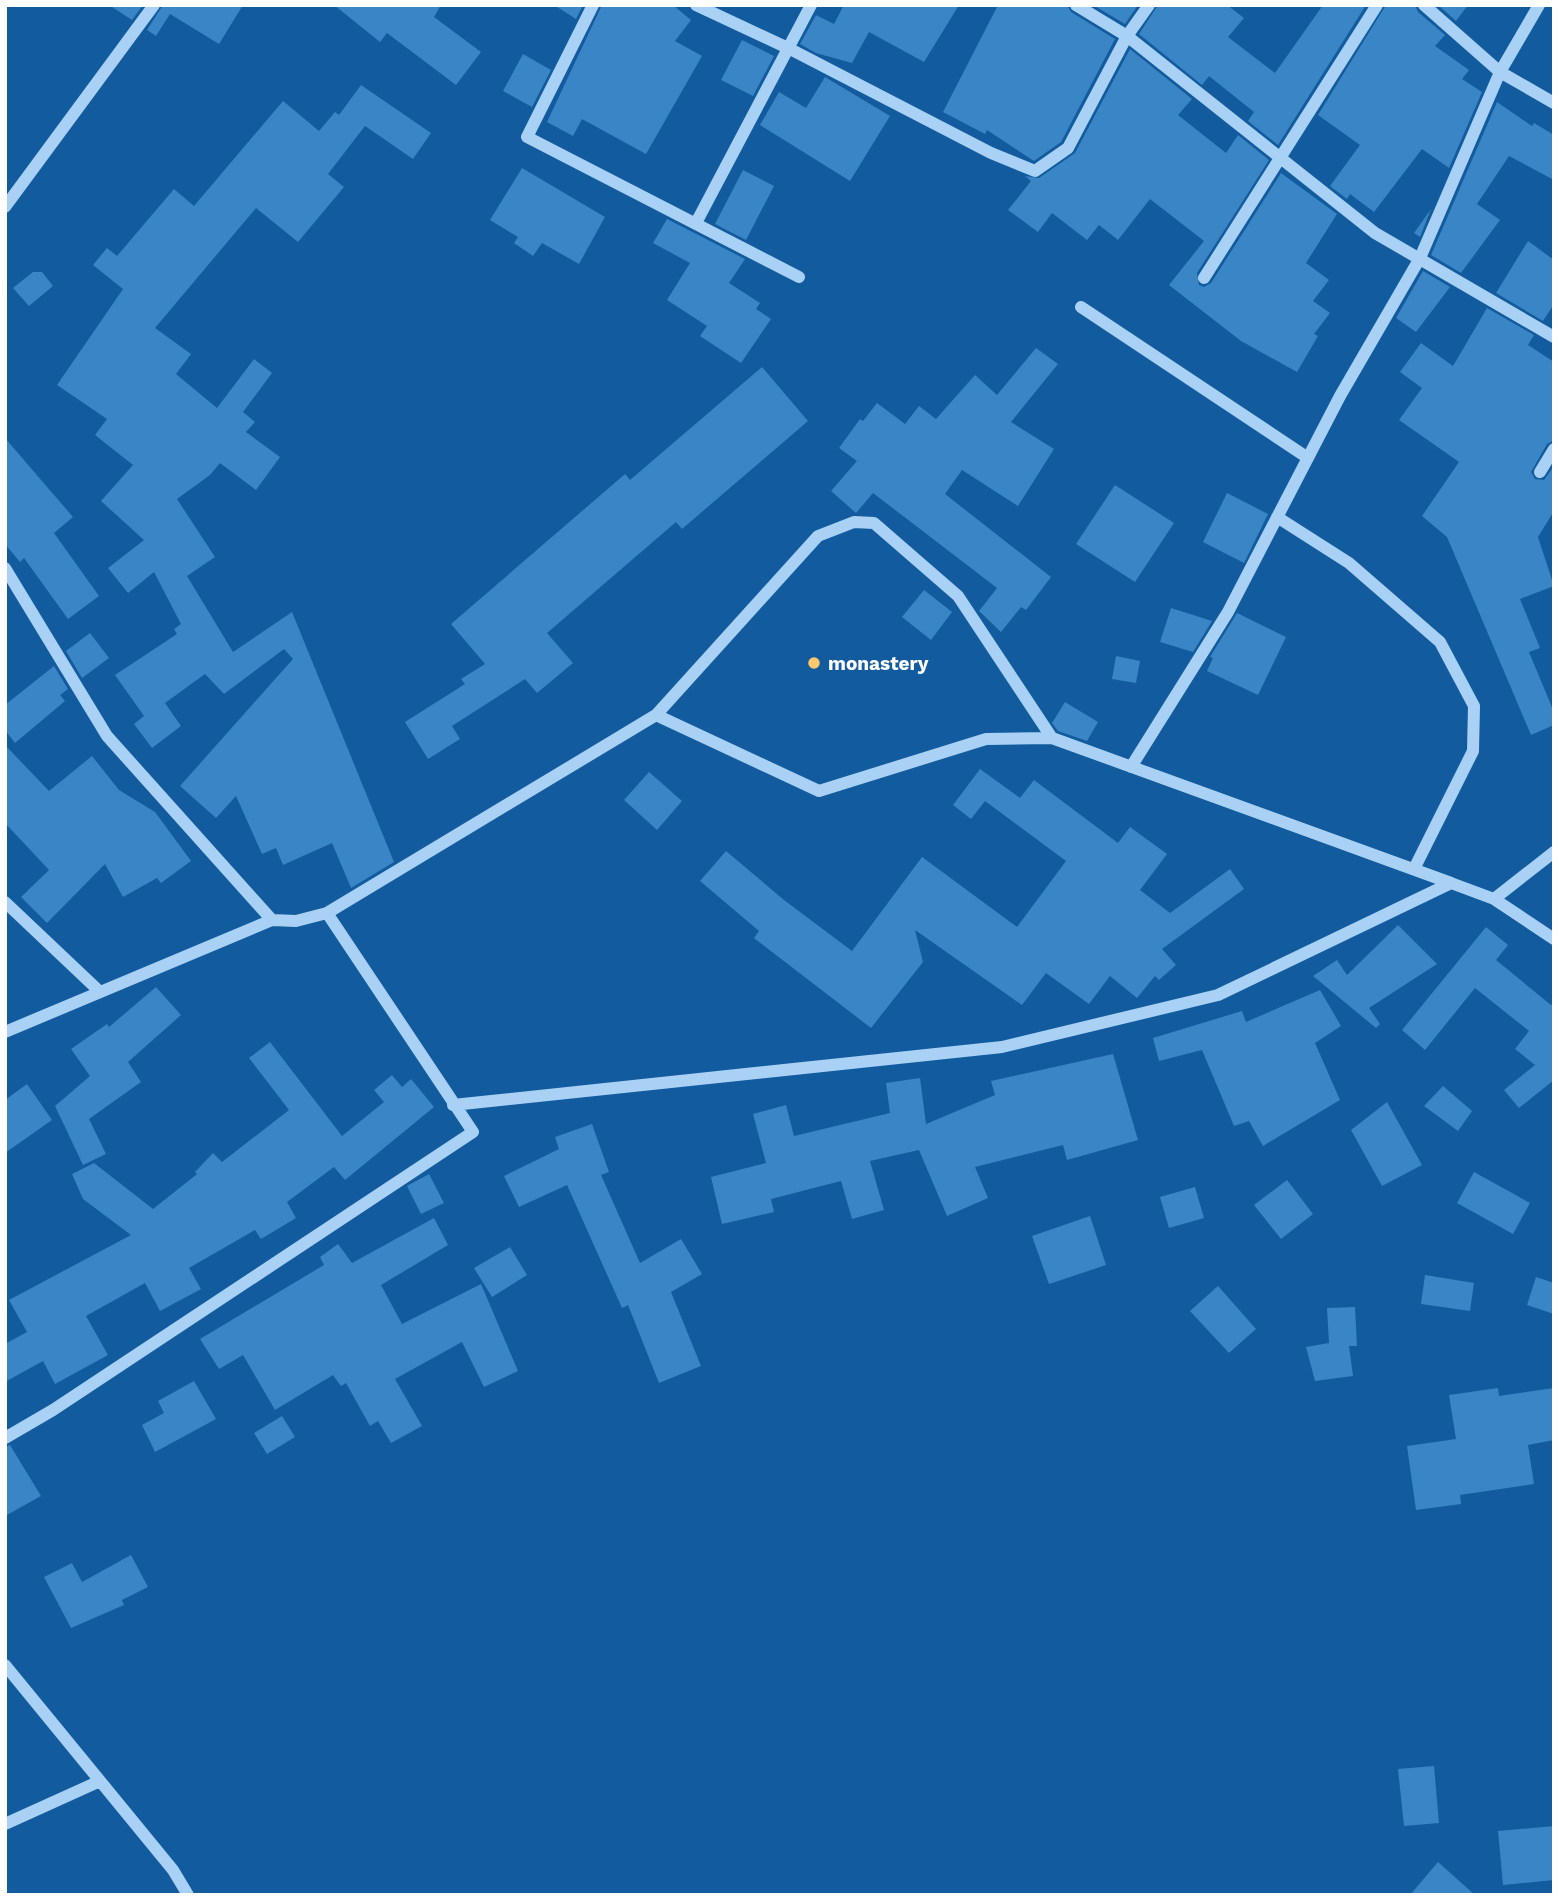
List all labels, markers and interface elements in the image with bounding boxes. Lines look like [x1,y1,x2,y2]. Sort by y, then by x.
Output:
place label: monastery [828,652,929,675]
marker: monastery [806,655,822,671]

